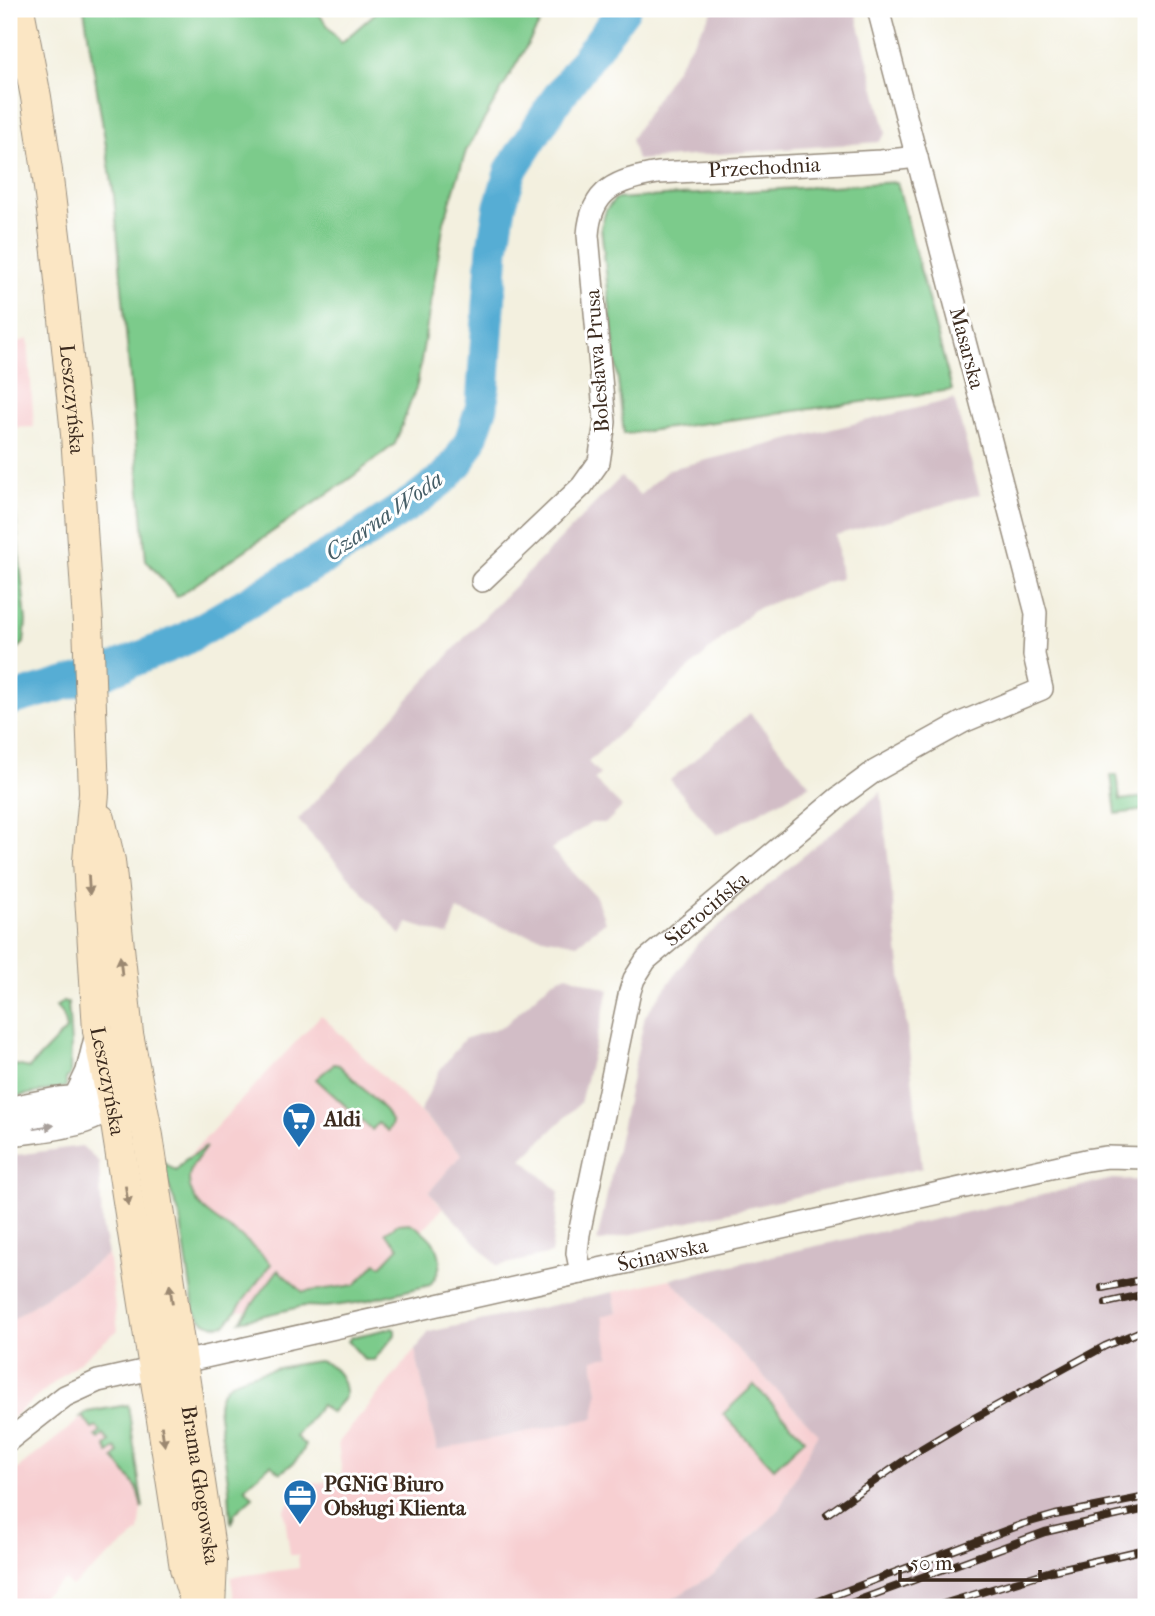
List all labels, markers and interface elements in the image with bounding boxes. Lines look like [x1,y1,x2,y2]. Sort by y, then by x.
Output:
street label: Przechodnia [707,152,821,182]
street label: Bolesława Prusa [580,288,614,433]
street label: Masarska [945,305,989,392]
street label: Leszczyńska [55,343,89,455]
water label: Czarna Woda [320,466,448,566]
street label: Sierocińska [659,867,754,951]
one-way arrow [84,874,95,896]
one-way arrow [115,955,126,977]
street label: Leszczyńska [85,1024,130,1137]
supermarket icon: Aldi [280,1100,318,1149]
place label: Aldi [322,1107,362,1131]
one-way arrow [34,1121,56,1132]
one-way arrow [122,1185,133,1207]
street label: Ścinawska [615,1233,710,1276]
one-way arrow [165,1283,176,1305]
street label: Brama Głogowska [177,1404,224,1566]
one-way arrow [158,1425,169,1447]
place label: PGNiG Biuro Obsługi Klienta [324,1472,467,1520]
office icon: PGNiG Biuro Obsługi Klienta [281,1477,319,1526]
scale bar [900,1539,1040,1583]
text: 50 m [910,1551,953,1575]

